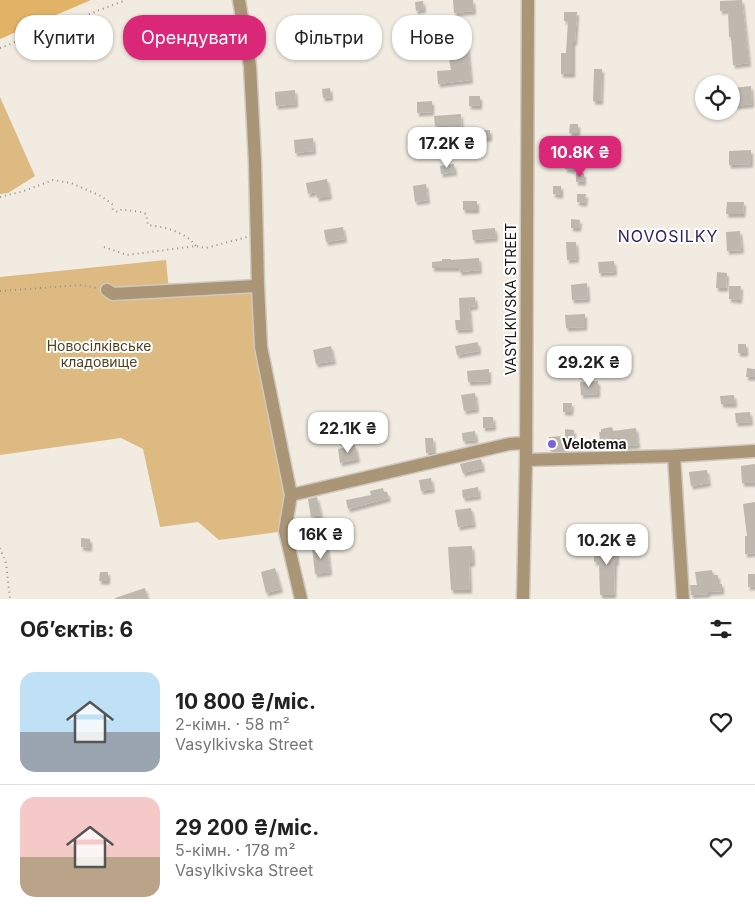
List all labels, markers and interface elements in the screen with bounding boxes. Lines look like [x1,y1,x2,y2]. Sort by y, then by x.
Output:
chip: Купити [15,15,113,60]
chip: Орендувати [123,15,266,60]
chip: Фільтри [276,15,382,60]
chip: Нове [392,15,472,60]
map controls [695,75,740,120]
button: locate [695,75,740,120]
pin: 17.2K ₴ [401,126,493,169]
text: 17.2K ₴ [419,133,475,153]
pin: 10.8K ₴ [534,136,626,178]
text: 10.8K ₴ [550,142,610,162]
street label: VASYLKIVSKA STREET [502,223,519,375]
district label: NOVOSILKY [618,226,718,246]
park label: Новосілківське кладовище [47,337,151,370]
pin: 29.2K ₴ [543,346,635,388]
text: 29.2K ₴ [558,352,620,372]
pin: 22.1K ₴ [302,412,394,454]
text: 22.1K ₴ [319,418,377,438]
place label: Velotema [562,435,627,452]
marker: Velotema [546,438,558,450]
pin: 16K ₴ [286,518,356,560]
text: 16K ₴ [299,524,343,544]
pin: 10.2K ₴ [561,524,653,566]
text: 10.2K ₴ [577,530,637,550]
icon: filters [707,615,735,643]
text: Об’єктів: 6 [20,617,133,642]
text: 10 800 ₴/міс. [175,689,316,714]
icon: home [60,692,120,752]
icon: heart [707,708,735,736]
text: 2-кімн. · 58 m² [175,714,290,734]
text: Vasylkivska Street [175,734,313,754]
text: 29 200 ₴/міс. [175,815,319,840]
icon: home [60,817,120,877]
icon: heart [707,833,735,861]
text: 5-кімн. · 178 m² [175,840,295,860]
text: Vasylkivska Street [175,860,313,880]

